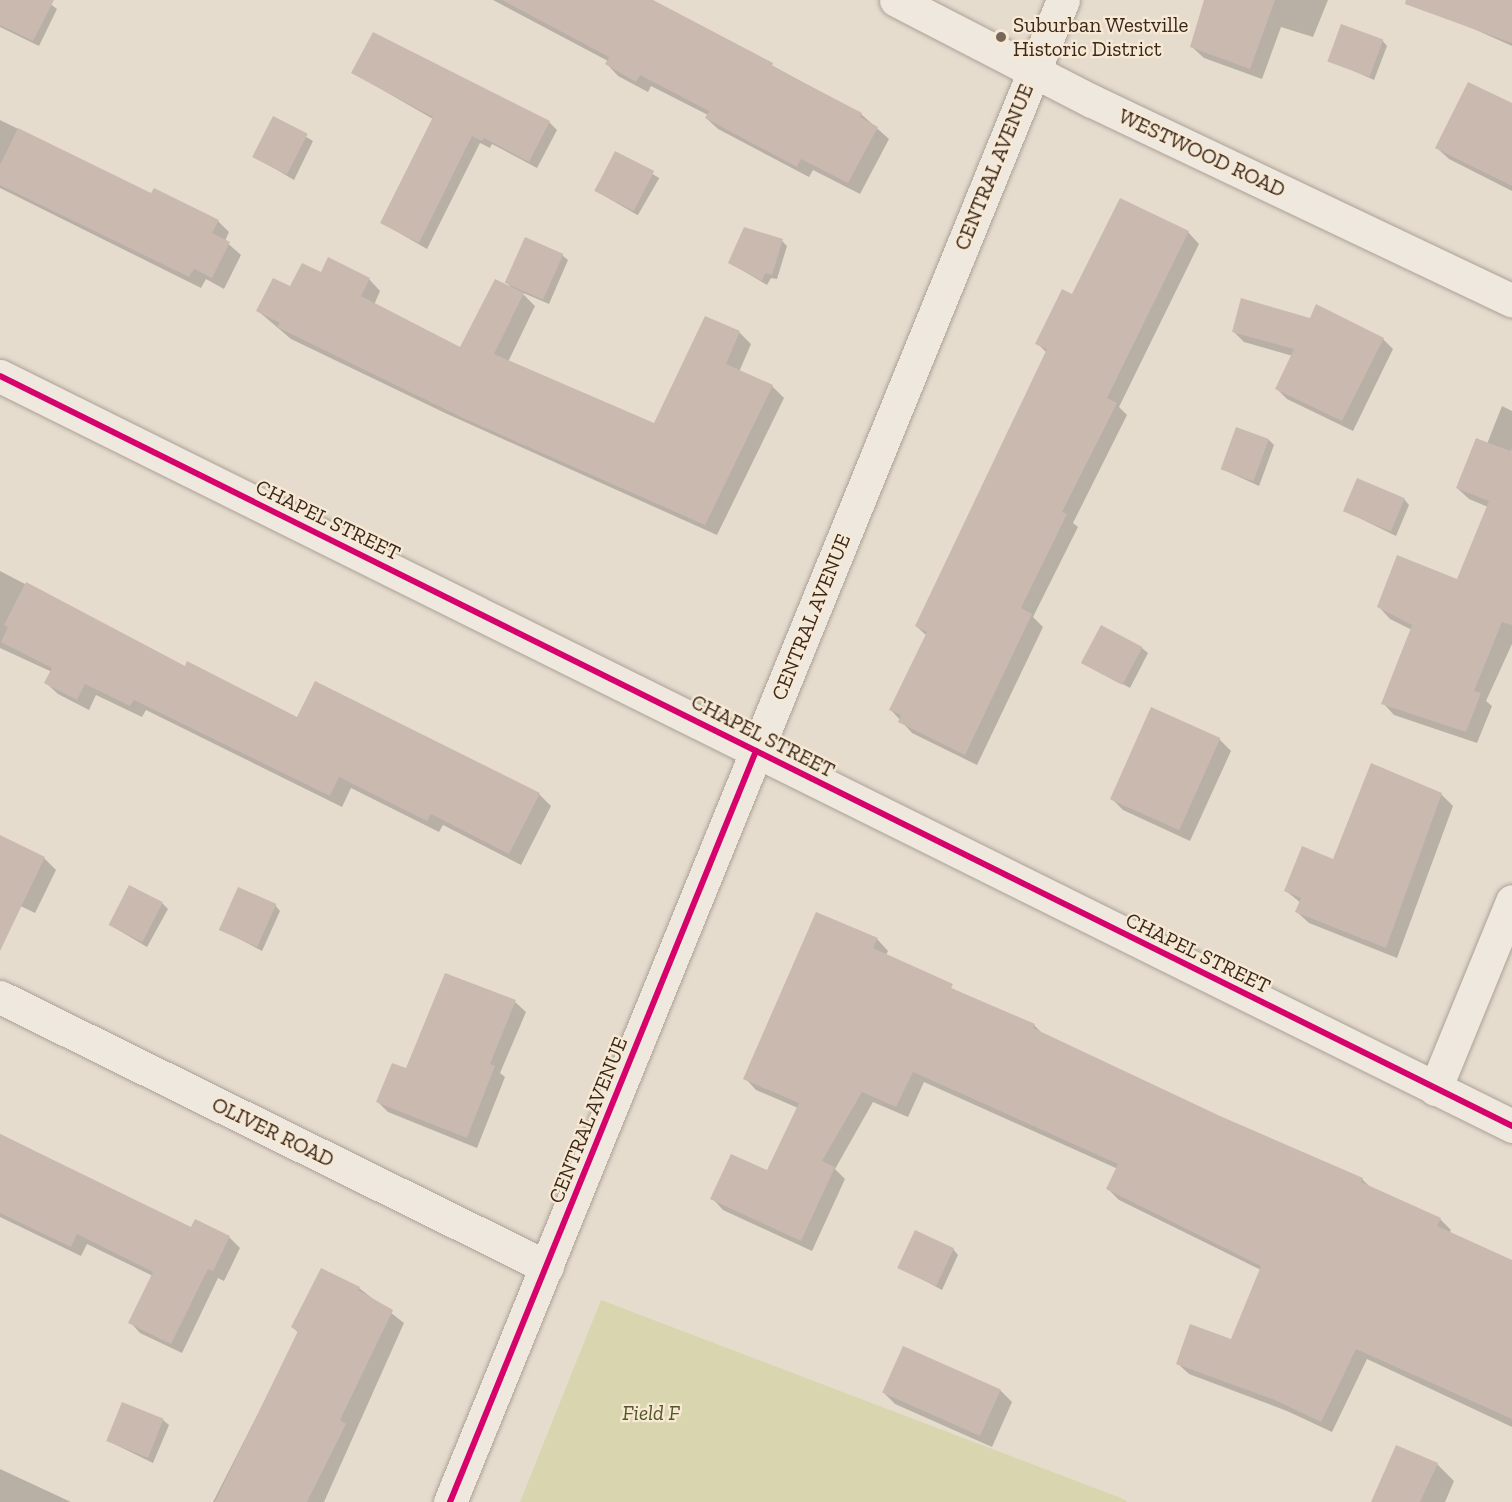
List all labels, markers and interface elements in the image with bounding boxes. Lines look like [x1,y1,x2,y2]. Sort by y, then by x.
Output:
place label: Suburban Westville Historic District [1013,12,1189,62]
marker: Suburban Westville Historic District [994,30,1008,44]
street label: CENTRAL AVENUE [949,80,1039,254]
street label: WESTWOOD ROAD [1115,103,1289,203]
street label: CHAPEL STREET [251,474,405,566]
street label: CENTRAL AVENUE [766,530,856,704]
street label: CHAPEL STREET [687,689,839,783]
street label: CHAPEL STREET [1121,907,1275,999]
street label: CENTRAL AVENUE [543,1033,633,1207]
street label: OLIVER ROAD [208,1092,338,1172]
park label: Field F [622,1400,680,1426]

